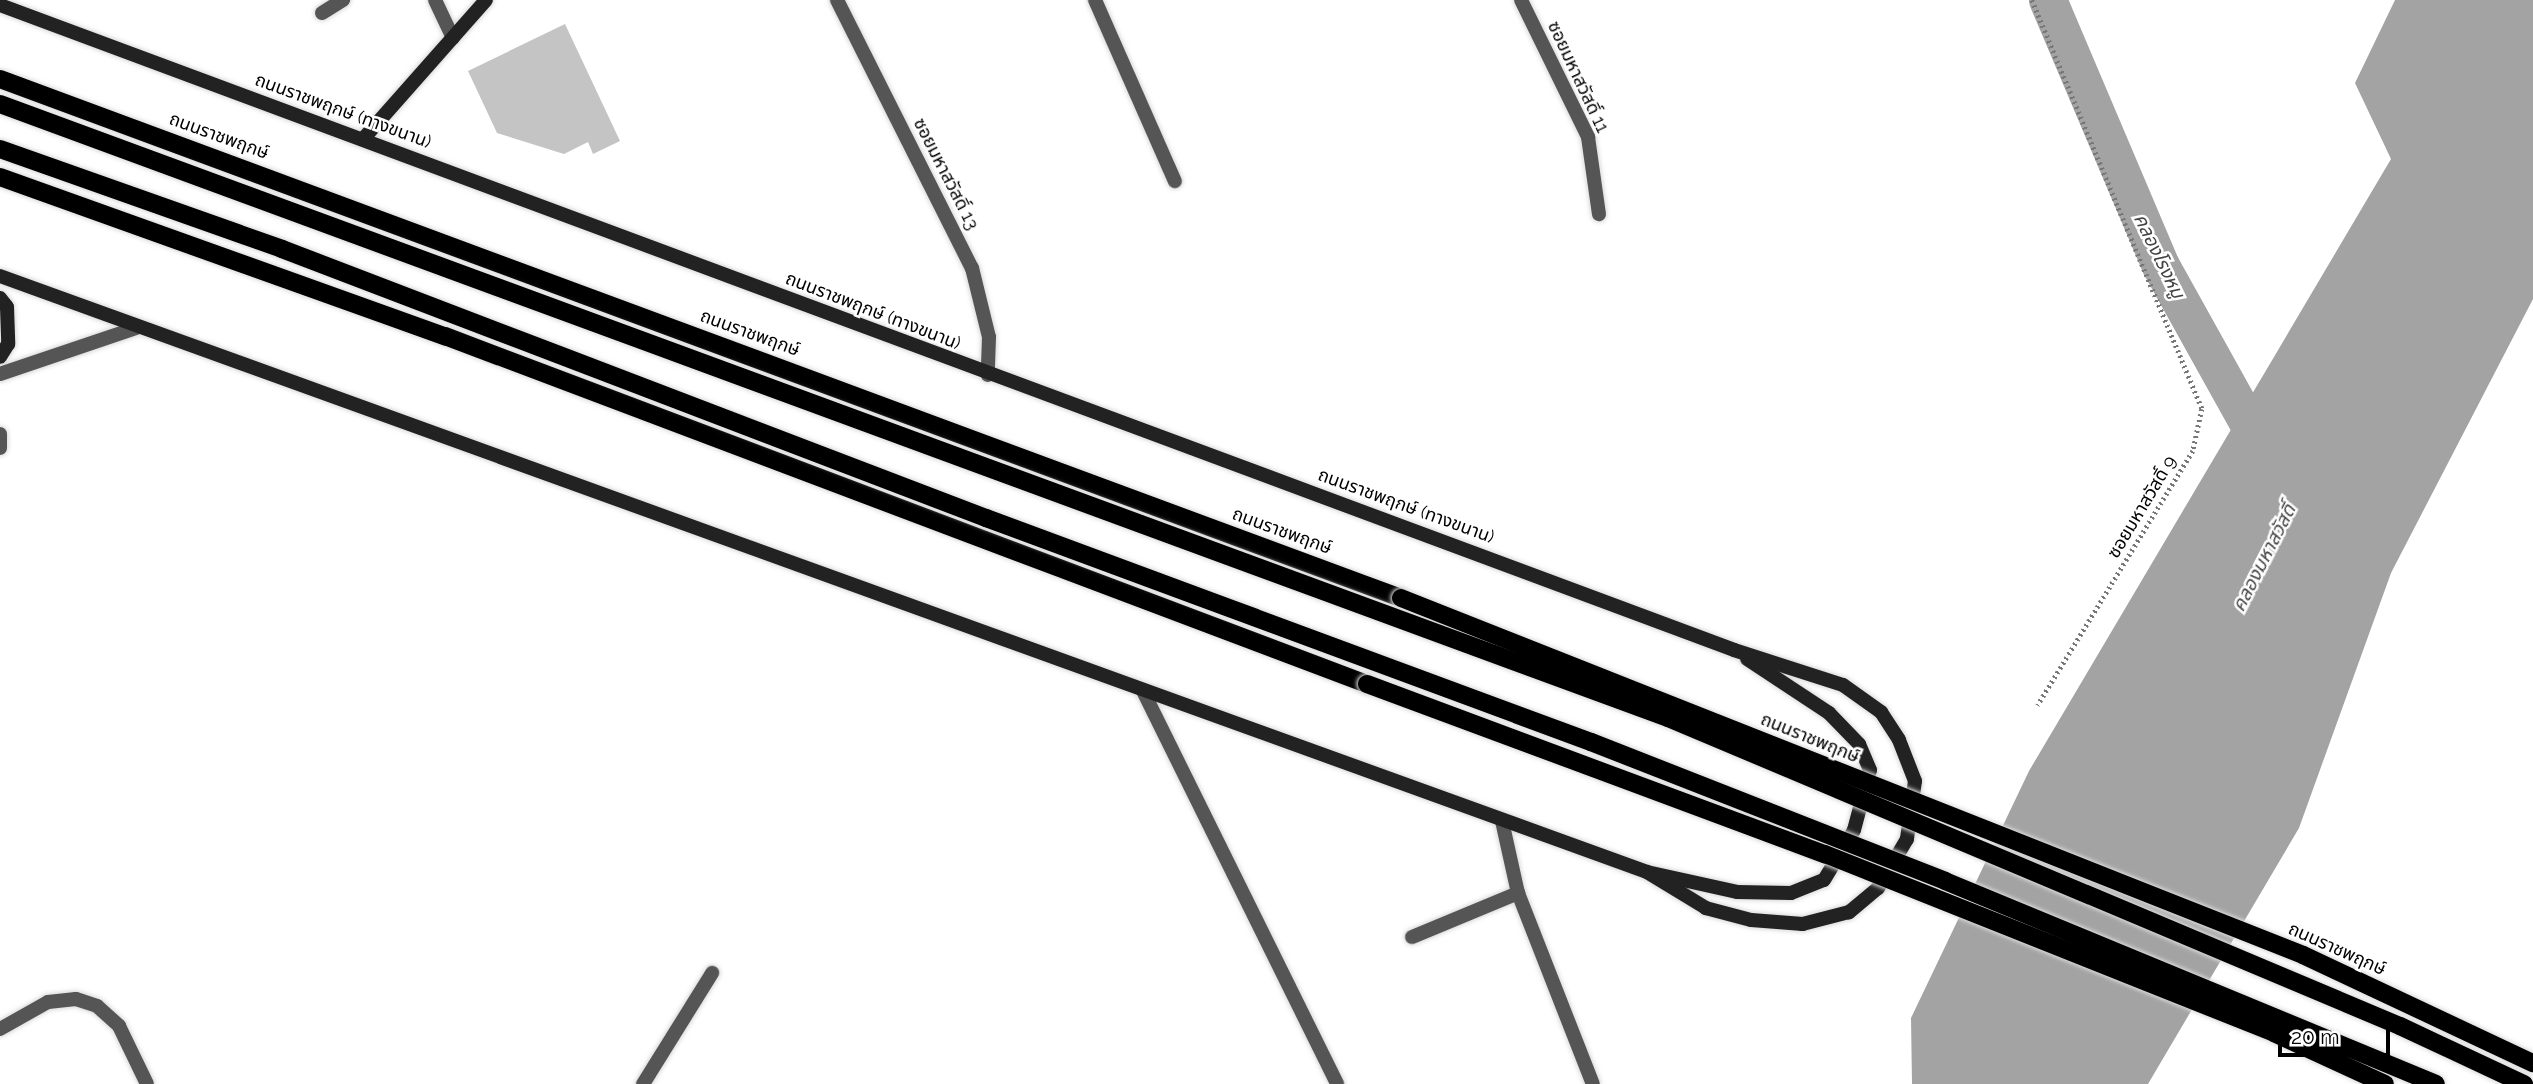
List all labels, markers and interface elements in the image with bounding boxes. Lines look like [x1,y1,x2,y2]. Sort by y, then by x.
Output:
street label: ซอยมหาสวัสดิ์ 11 [1543,18,1613,136]
street label: ถนนราชพฤกษ์ (ทางขนาน) [252,69,434,153]
street label: ถนนราชพฤกษ์ [166,108,272,164]
street label: ซอยมหาสวัสดิ์ 13 [909,115,983,233]
water label: คลองโรงหมู [2129,210,2189,302]
street label: ถนนราชพฤกษ์ (ทางขนาน) [782,268,964,354]
street label: ถนนราชพฤกษ์ [697,305,803,361]
street label: ซอยมหาสวัสดิ์ 9 [2103,452,2181,562]
street label: ถนนราชพฤกษ์ (ทางขนาน) [1315,464,1497,548]
water label: คลองมหาสวัสดิ์ [2227,501,2301,615]
street label: ถนนราชพฤกษ์ [1229,503,1335,559]
street label: ถนนราชพฤกษ์ [1757,708,1863,768]
street label: ถนนราชพฤกษ์ [2285,918,2389,980]
scale bar [2281,1010,2393,1054]
text: 20 m [2291,1024,2339,1049]

